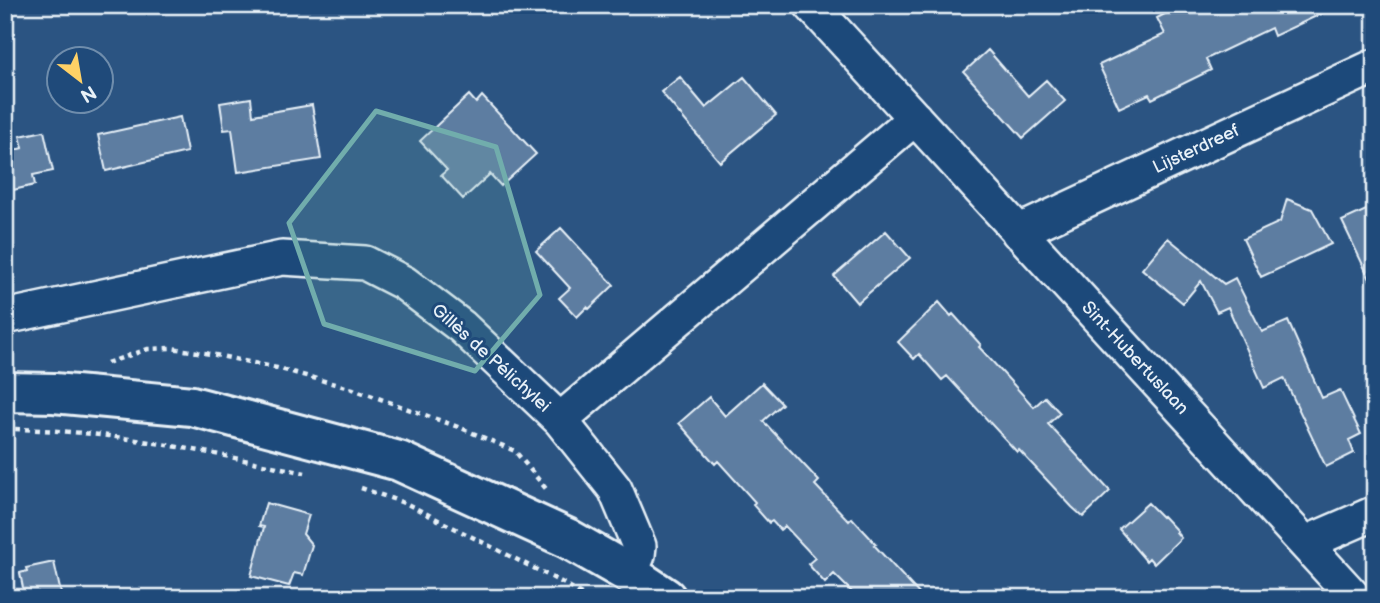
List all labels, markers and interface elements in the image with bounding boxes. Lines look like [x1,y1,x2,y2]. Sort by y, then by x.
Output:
north arrow [46,46,116,116]
text: N [76,80,100,107]
street label: Lijsterdreef [1149,120,1243,178]
street label: Sint-Hubertuslaan [1077,297,1193,419]
street label: Gillès de Pélichylei [427,299,555,417]

